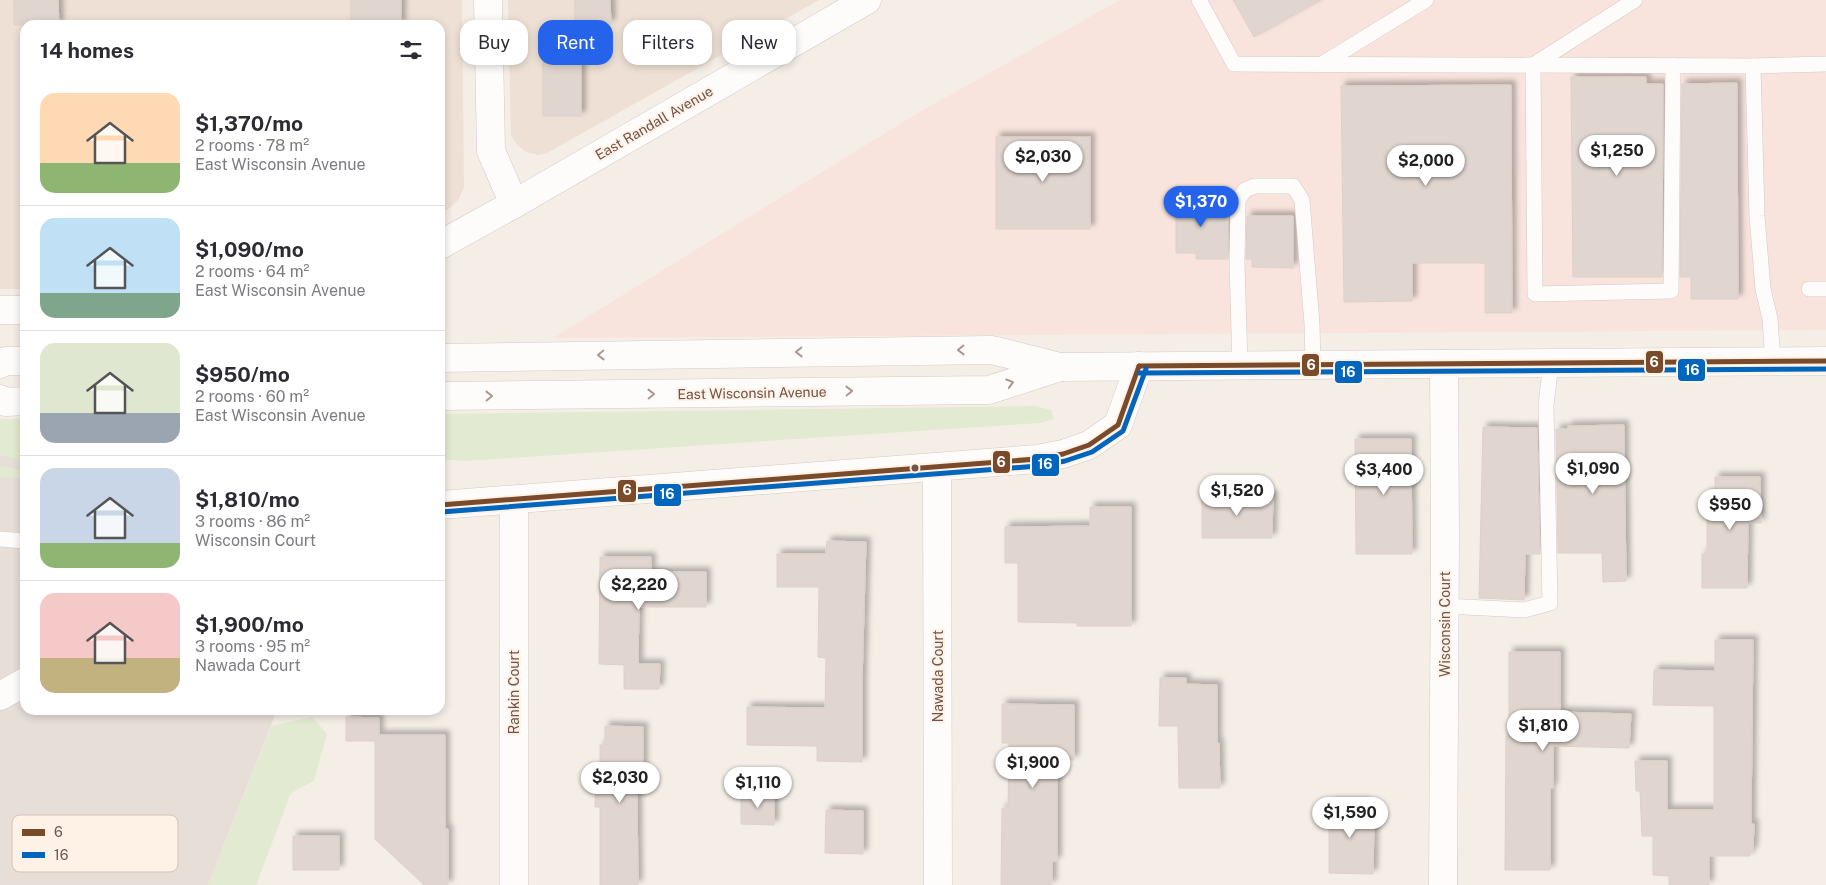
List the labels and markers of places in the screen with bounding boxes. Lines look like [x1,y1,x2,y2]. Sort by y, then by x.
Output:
pin: $1,250 [1576,134,1658,177]
pin: $2,030 [1002,140,1084,183]
pin: $2,000 [1385,144,1467,187]
pin: $1,370 [1160,186,1242,228]
pin: $1,090 [1552,452,1634,495]
pin: $3,400 [1343,454,1425,496]
unlabelled marker [910,463,920,473]
pin: $1,520 [1196,474,1278,517]
pin: $950 [1700,488,1760,531]
pin: $2,220 [598,568,680,611]
pin: $1,810 [1502,710,1584,752]
pin: $1,900 [992,746,1074,789]
pin: $2,030 [579,762,661,804]
pin: $1,110 [717,766,799,809]
pin: $1,590 [1309,796,1391,839]

